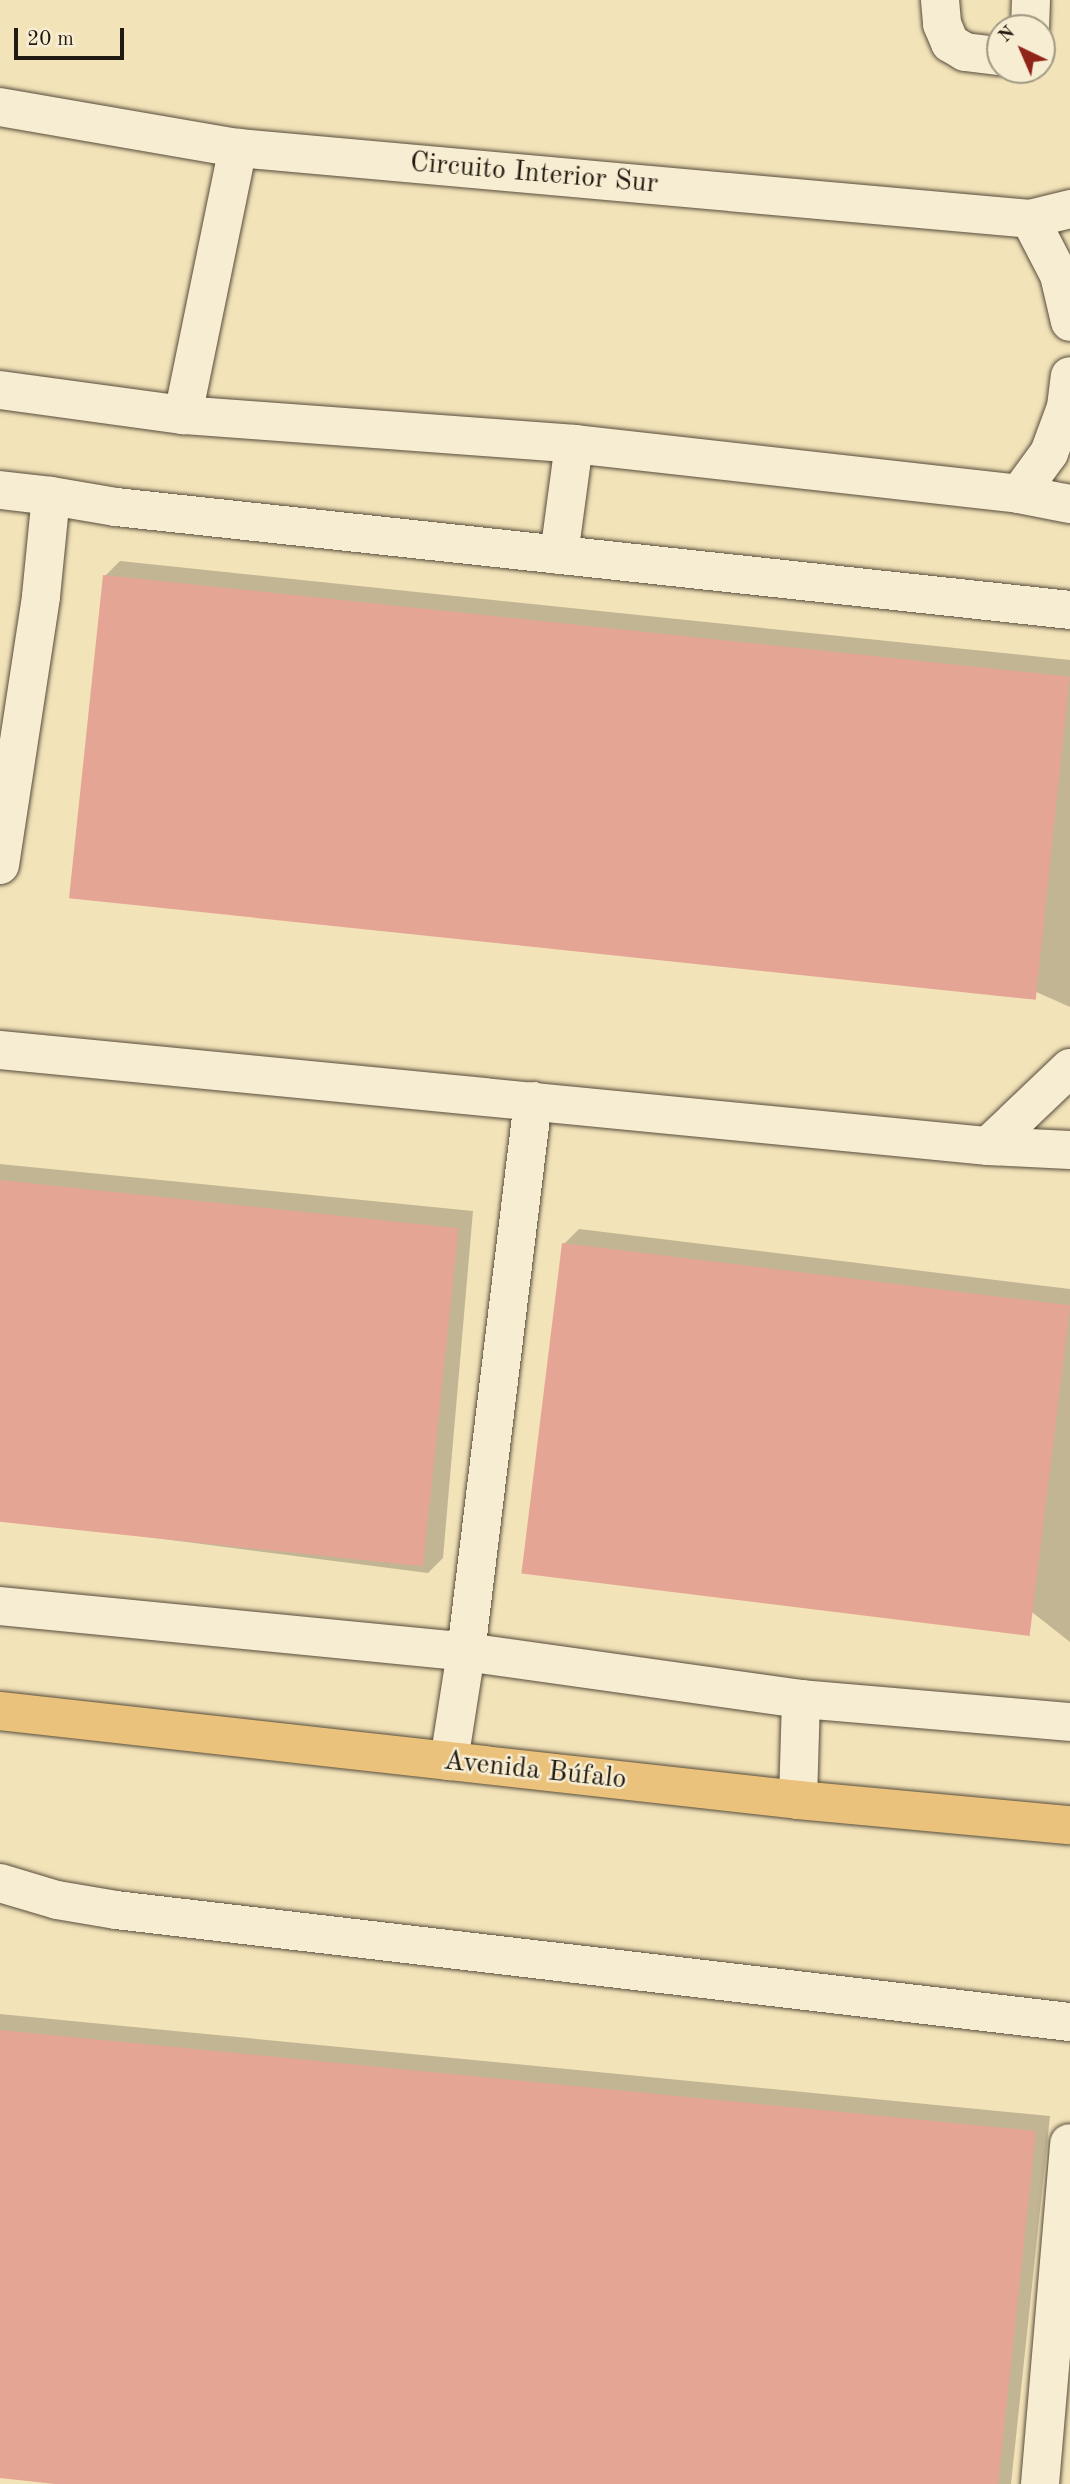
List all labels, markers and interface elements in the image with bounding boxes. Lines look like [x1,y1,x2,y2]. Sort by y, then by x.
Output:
scale bar [18,14,128,58]
north arrow [986,14,1056,84]
text: N [996,23,1019,47]
text: 20 m [27,29,74,50]
street label: Circuito Interior Sur [409,146,659,202]
street label: Avenida Búfalo [442,1745,628,1797]

